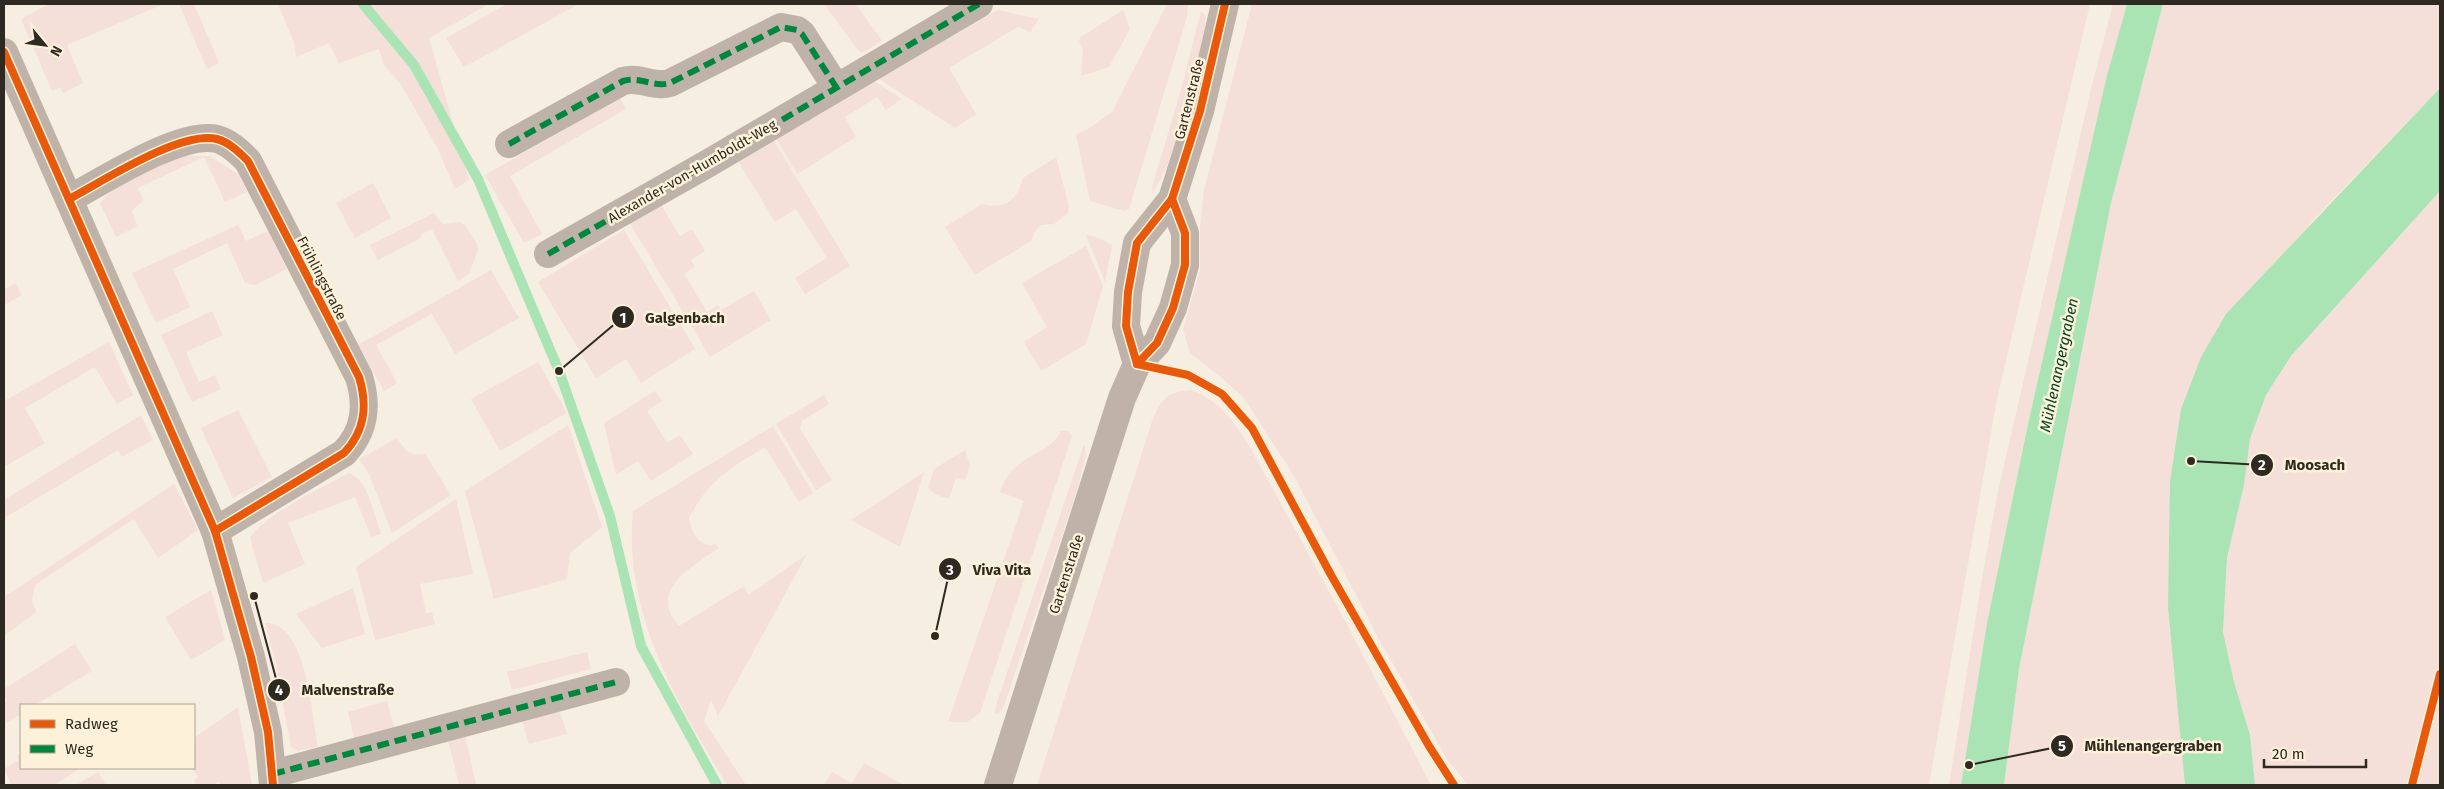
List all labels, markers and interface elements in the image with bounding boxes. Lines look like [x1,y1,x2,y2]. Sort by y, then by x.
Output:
north arrow [20,20,70,70]
text: N [46,43,66,59]
street label: Gartenstraße [1171,57,1208,141]
street label: Alexander-von-Humboldt-Weg [605,116,780,227]
street label: Frühlingstraße [293,234,350,323]
water label: Mühlenangergraben [2036,297,2082,433]
callout: Galgenbach [610,302,735,332]
text: 1 [620,309,626,327]
text: Galgenbach [645,309,725,327]
callout: Moosach [2250,450,2355,480]
text: 2 [2258,456,2266,474]
text: Moosach [2285,456,2345,474]
street label: Gartenstraße [1046,532,1087,616]
callout: Viva Vita [937,554,1041,584]
text: 3 [945,561,954,579]
text: Viva Vita [972,561,1031,579]
callout: Malvenstraße [267,675,405,705]
text: 4 [275,681,284,699]
text: Malvenstraße [302,681,394,699]
legend [20,704,195,769]
text: Radweg [65,715,118,733]
callout: Mühlenangergraben [2050,731,2232,761]
scale bar [2264,736,2366,768]
text: 5 [2058,737,2066,755]
text: Mühlenangergraben [2084,737,2222,755]
text: Weg [65,740,93,758]
text: 20 m [2272,745,2305,763]

